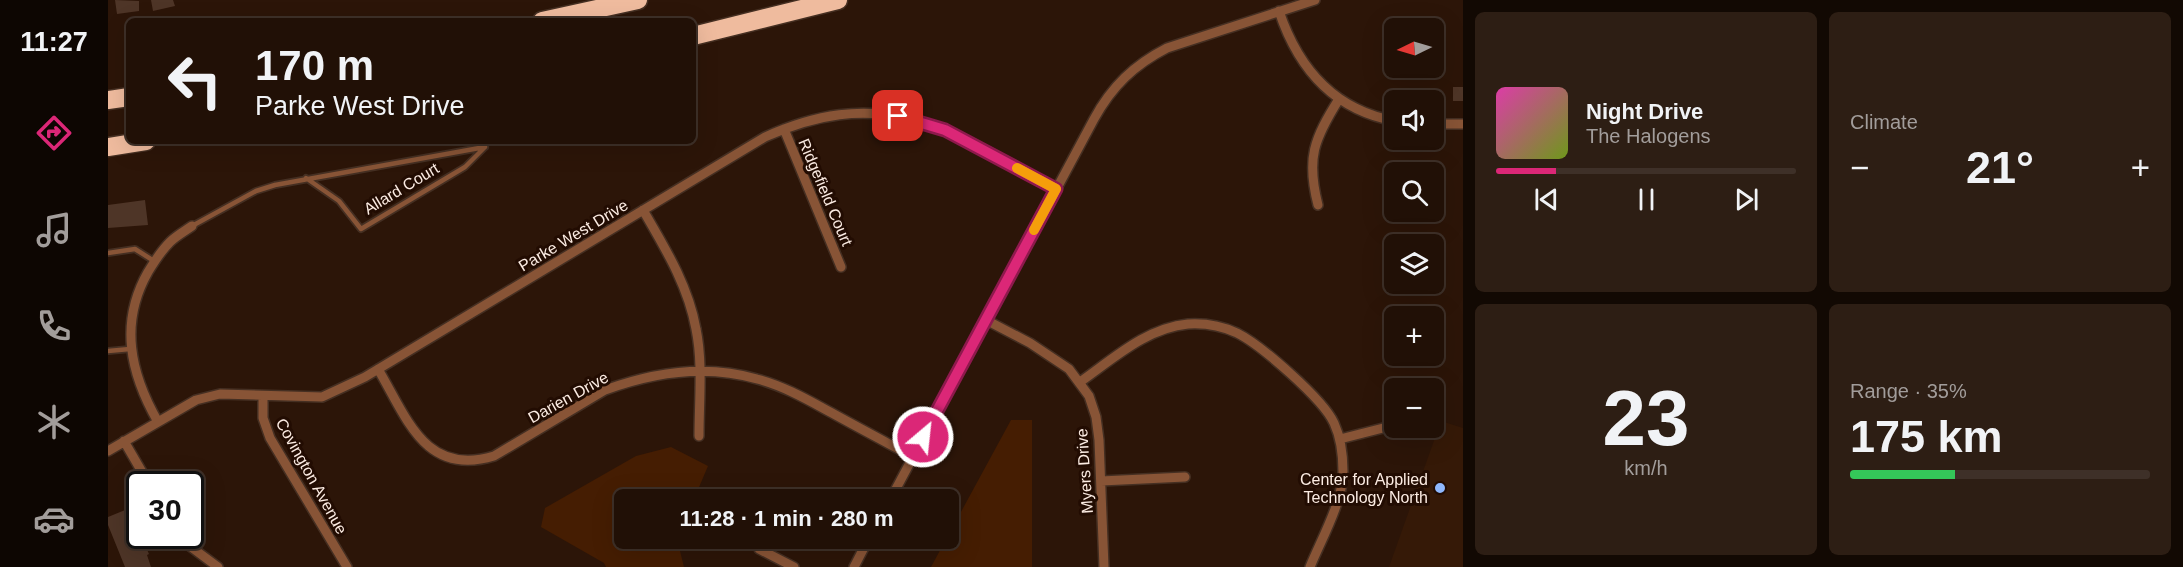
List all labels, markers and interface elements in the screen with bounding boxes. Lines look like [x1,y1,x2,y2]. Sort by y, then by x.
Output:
north arrow [1384,18,1444,78]
map controls [1384,18,1444,438]
text: 11:27 [20,27,88,57]
icon: left [156,42,234,120]
text: 170 m [255,42,374,89]
pin [872,90,923,141]
button: sound [1384,90,1444,150]
text: Parke West Drive [255,91,465,121]
icon: arrive [881,99,914,132]
text: Night Drive [1586,99,1703,124]
text: Climate [1850,111,1918,133]
icon: directions [33,112,75,154]
text: The Halogens [1586,125,1711,147]
street label: Ridgefield Court [795,136,856,249]
text: 21° [1966,142,2034,193]
text: − [1850,149,1869,186]
text: + [2131,149,2150,186]
street label: Allard Court [361,159,442,217]
button: search [1384,162,1444,222]
icon: previous [1530,183,1563,216]
icon: pause [1630,183,1663,216]
icon: next [1730,183,1763,216]
street label: Parke West Drive [516,196,631,275]
icon: music [33,209,75,251]
button: layers [1384,234,1444,294]
icon: phone [33,305,75,347]
button: + [1384,306,1444,366]
street label: Darien Drive [525,368,611,426]
text: 23 [1603,374,1689,462]
button: − [1384,378,1444,438]
text: Range · 35% [1850,380,1967,402]
icon: climate [33,401,75,443]
position arrow [891,405,955,469]
text: 175 km [1850,411,2003,462]
street label: Covington Avenue [273,415,350,537]
street label: Myers Drive [1073,428,1096,514]
text: km/h [1624,457,1668,479]
speed limit sign: 30 [126,471,204,549]
place label: Center for Applied Technology North [1300,471,1428,506]
marker: Center for Applied Technology North [1433,481,1447,495]
icon: car [33,498,75,540]
text: 11:28 · 1 min · 280 m [680,506,894,531]

